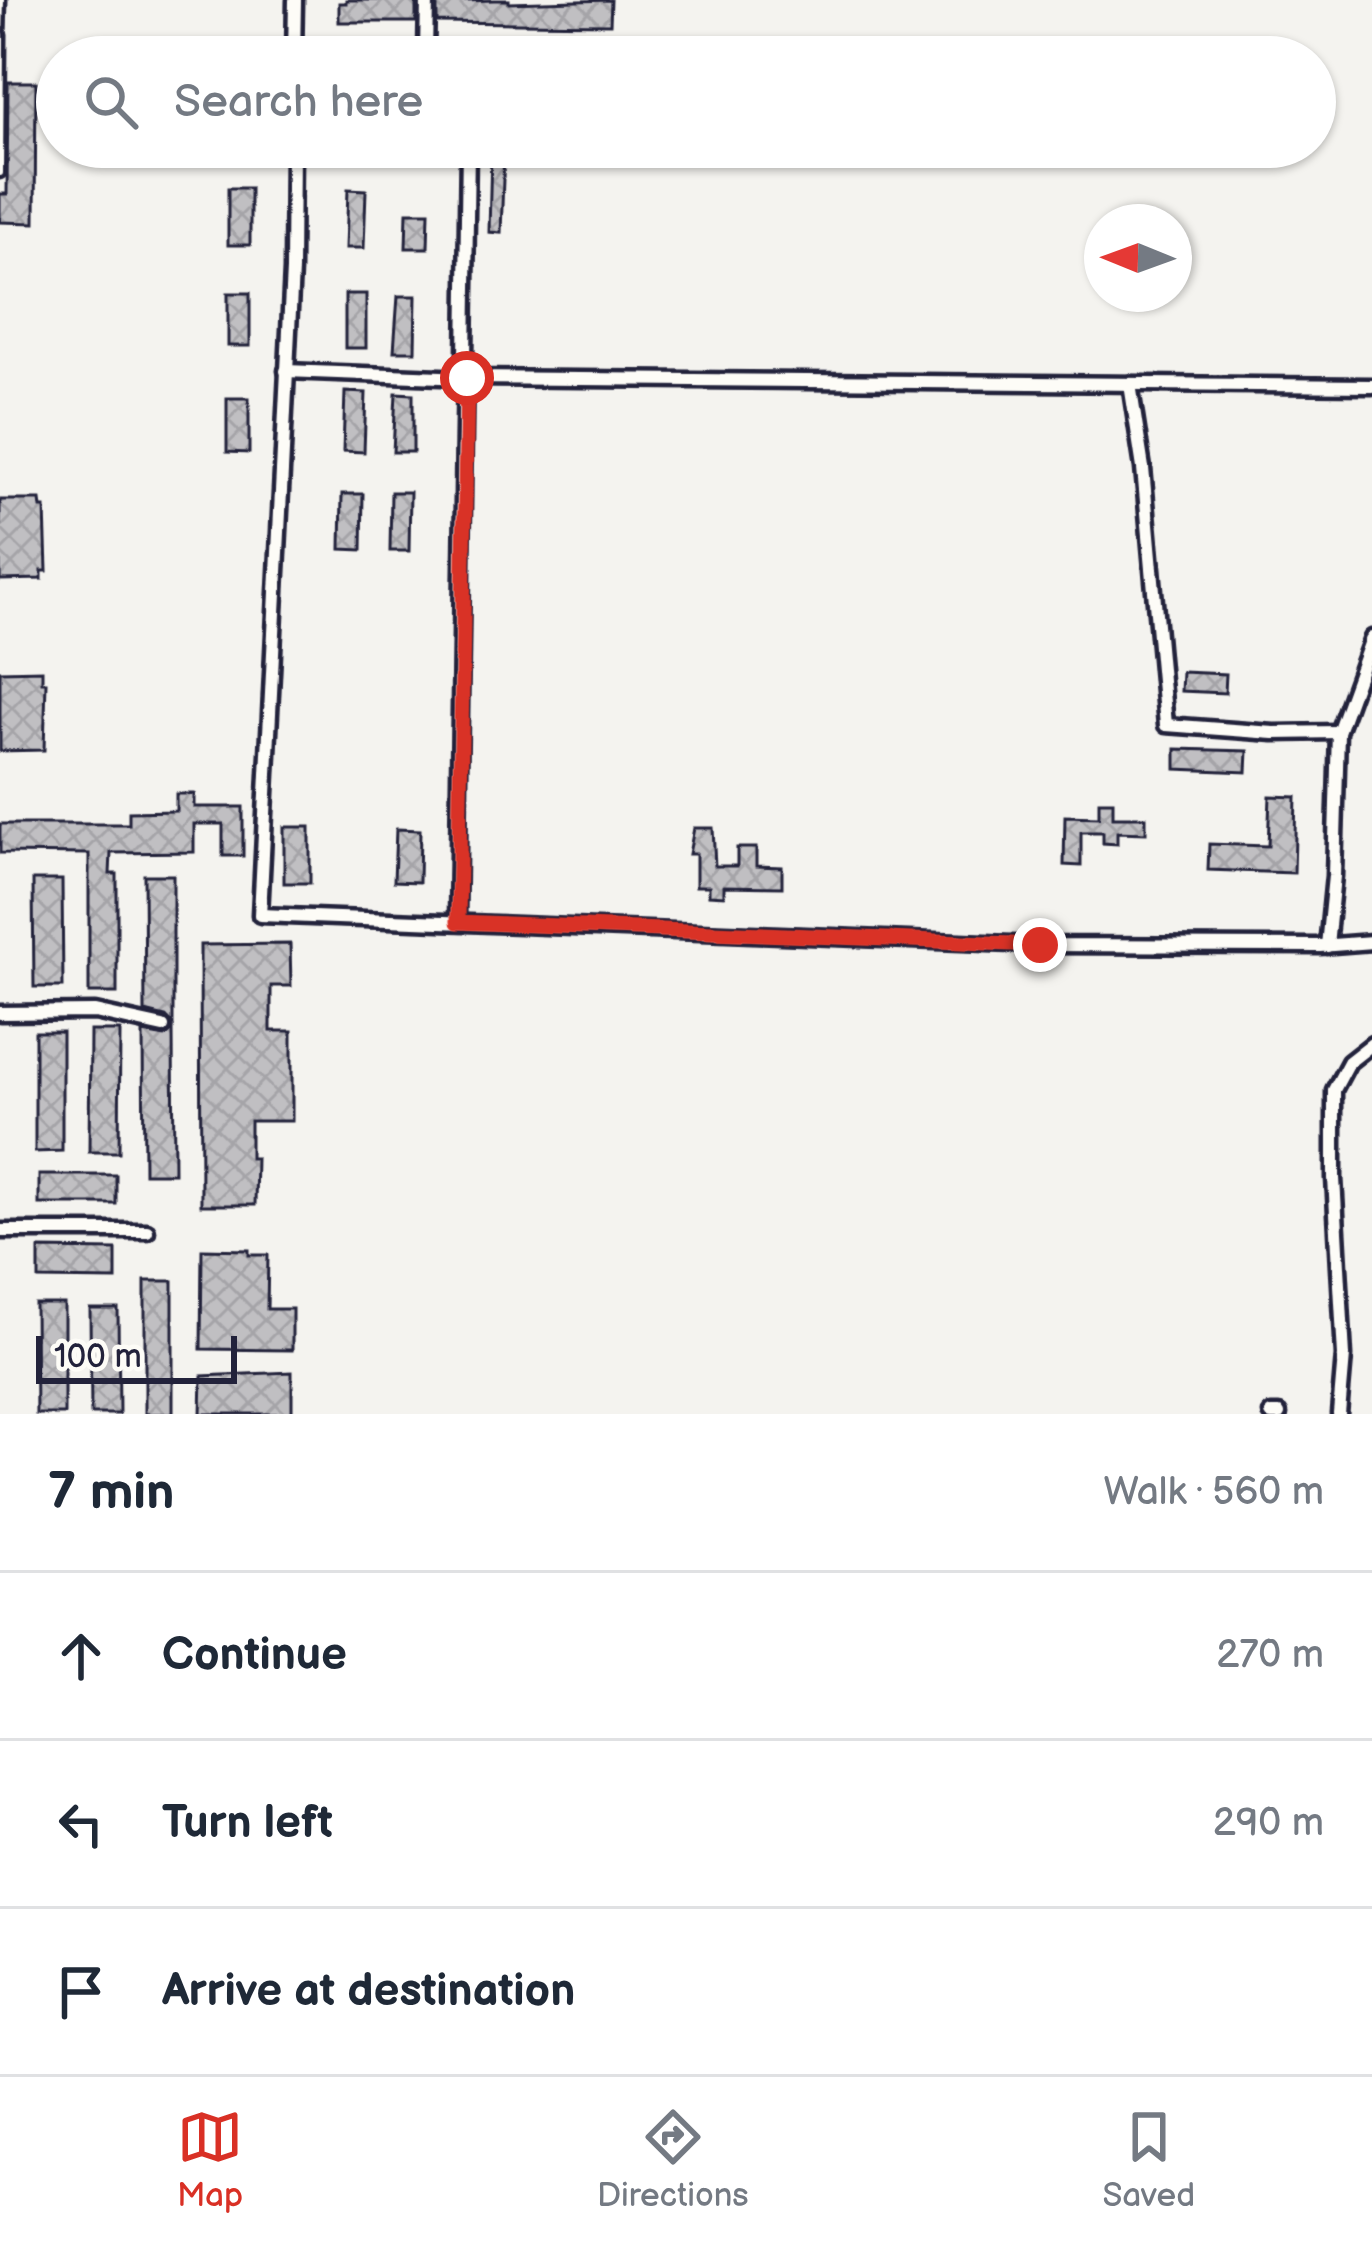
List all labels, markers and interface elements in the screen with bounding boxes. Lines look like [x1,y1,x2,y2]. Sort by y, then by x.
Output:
search box [36,36,1336,168]
icon: search [78,69,144,135]
text: Search here [174,75,423,130]
north arrow [1084,204,1192,312]
route start [440,351,494,405]
route end [1013,918,1067,972]
scale bar [36,1330,237,1383]
text: 100 m [54,1337,142,1377]
text: 7 min [48,1462,174,1523]
text: Walk · 560 m [1103,1469,1324,1516]
icon: ahead [48,1623,114,1689]
text: Continue [162,1628,347,1683]
text: 270 m [1216,1632,1324,1679]
icon: left [48,1791,114,1857]
text: Turn left [162,1796,333,1851]
text: 290 m [1213,1800,1324,1847]
icon: arrive [48,1959,114,2025]
text: Arrive at destination [162,1964,575,2019]
tab: Map [177,2104,243,2216]
tab: Directions [597,2104,749,2216]
tab: Saved [1102,2104,1195,2216]

